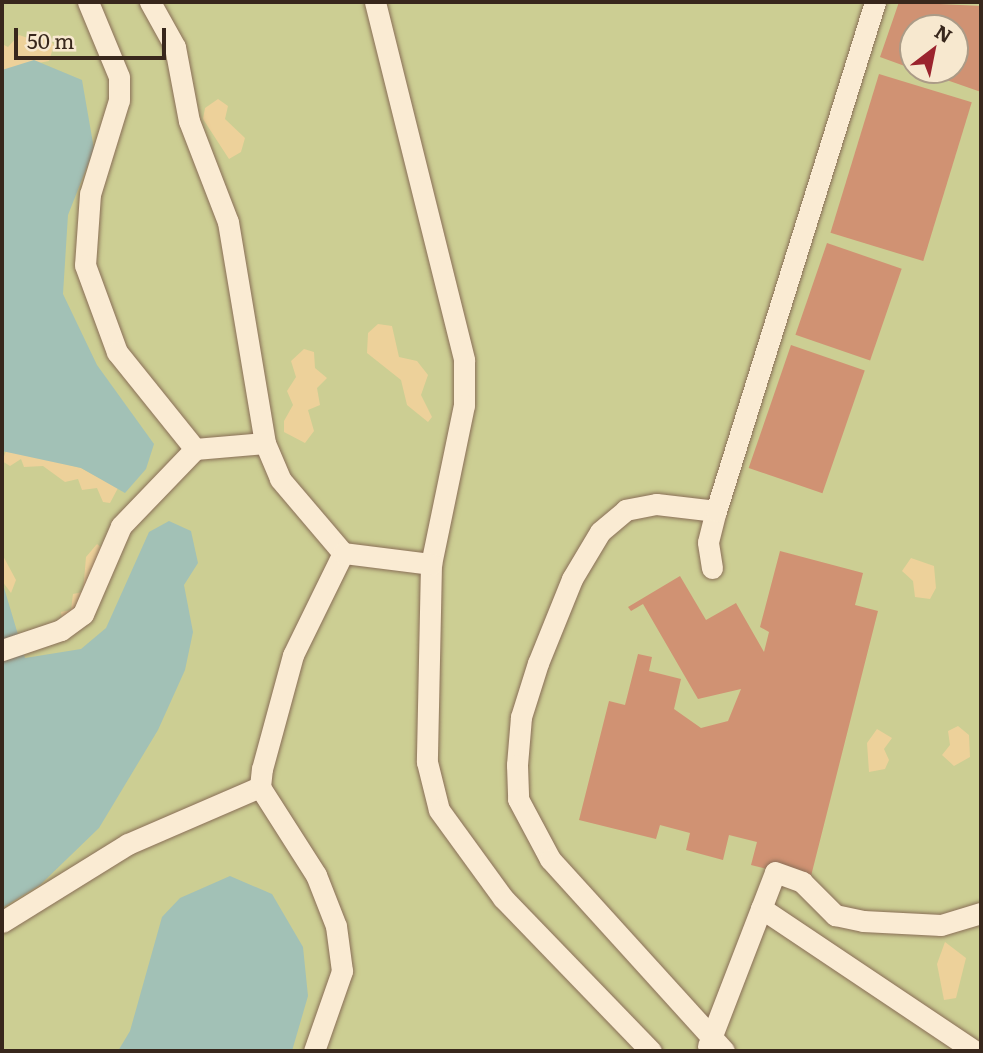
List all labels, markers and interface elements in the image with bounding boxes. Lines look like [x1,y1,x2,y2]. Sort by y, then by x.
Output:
scale bar [18,14,170,58]
north arrow [899,14,969,84]
text: N [930,17,958,49]
text: 50 m [27,24,74,55]

